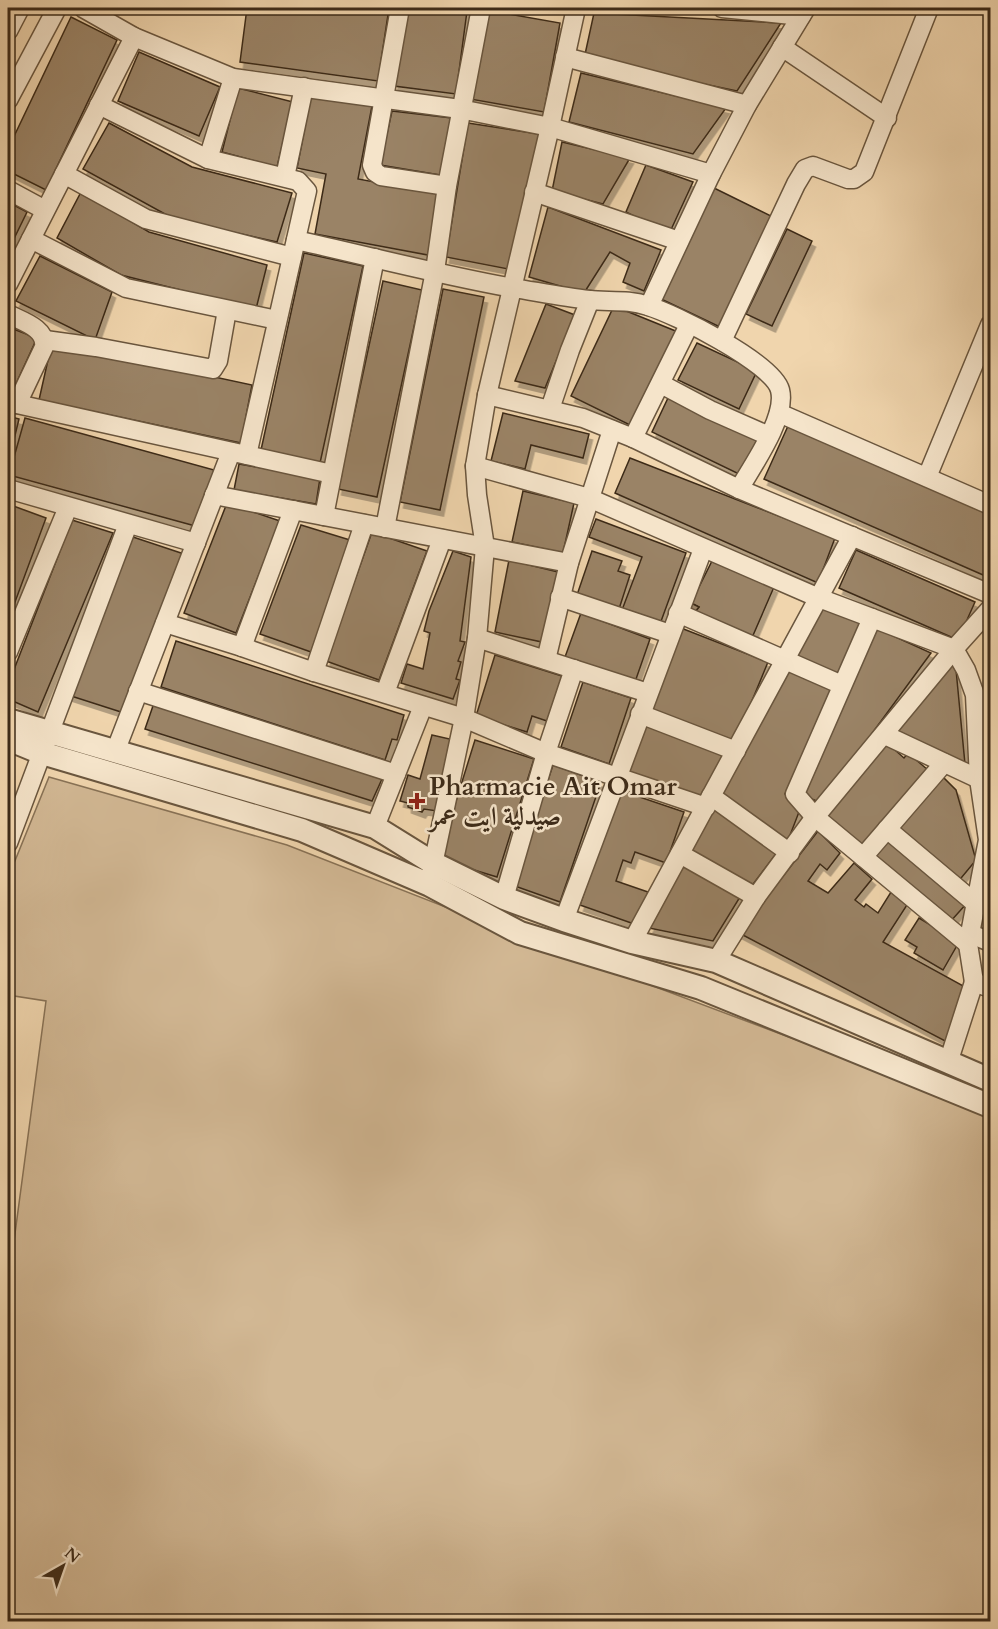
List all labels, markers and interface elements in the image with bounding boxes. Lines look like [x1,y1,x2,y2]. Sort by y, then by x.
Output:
place label: Pharmacie Ait Omar صيدلية ايت عمر [426,769,678,834]
marker: Pharmacie Ait Omar صيدلية ايت عمر [410,794,424,808]
north arrow [33,1536,93,1596]
text: N [60,1542,84,1568]

